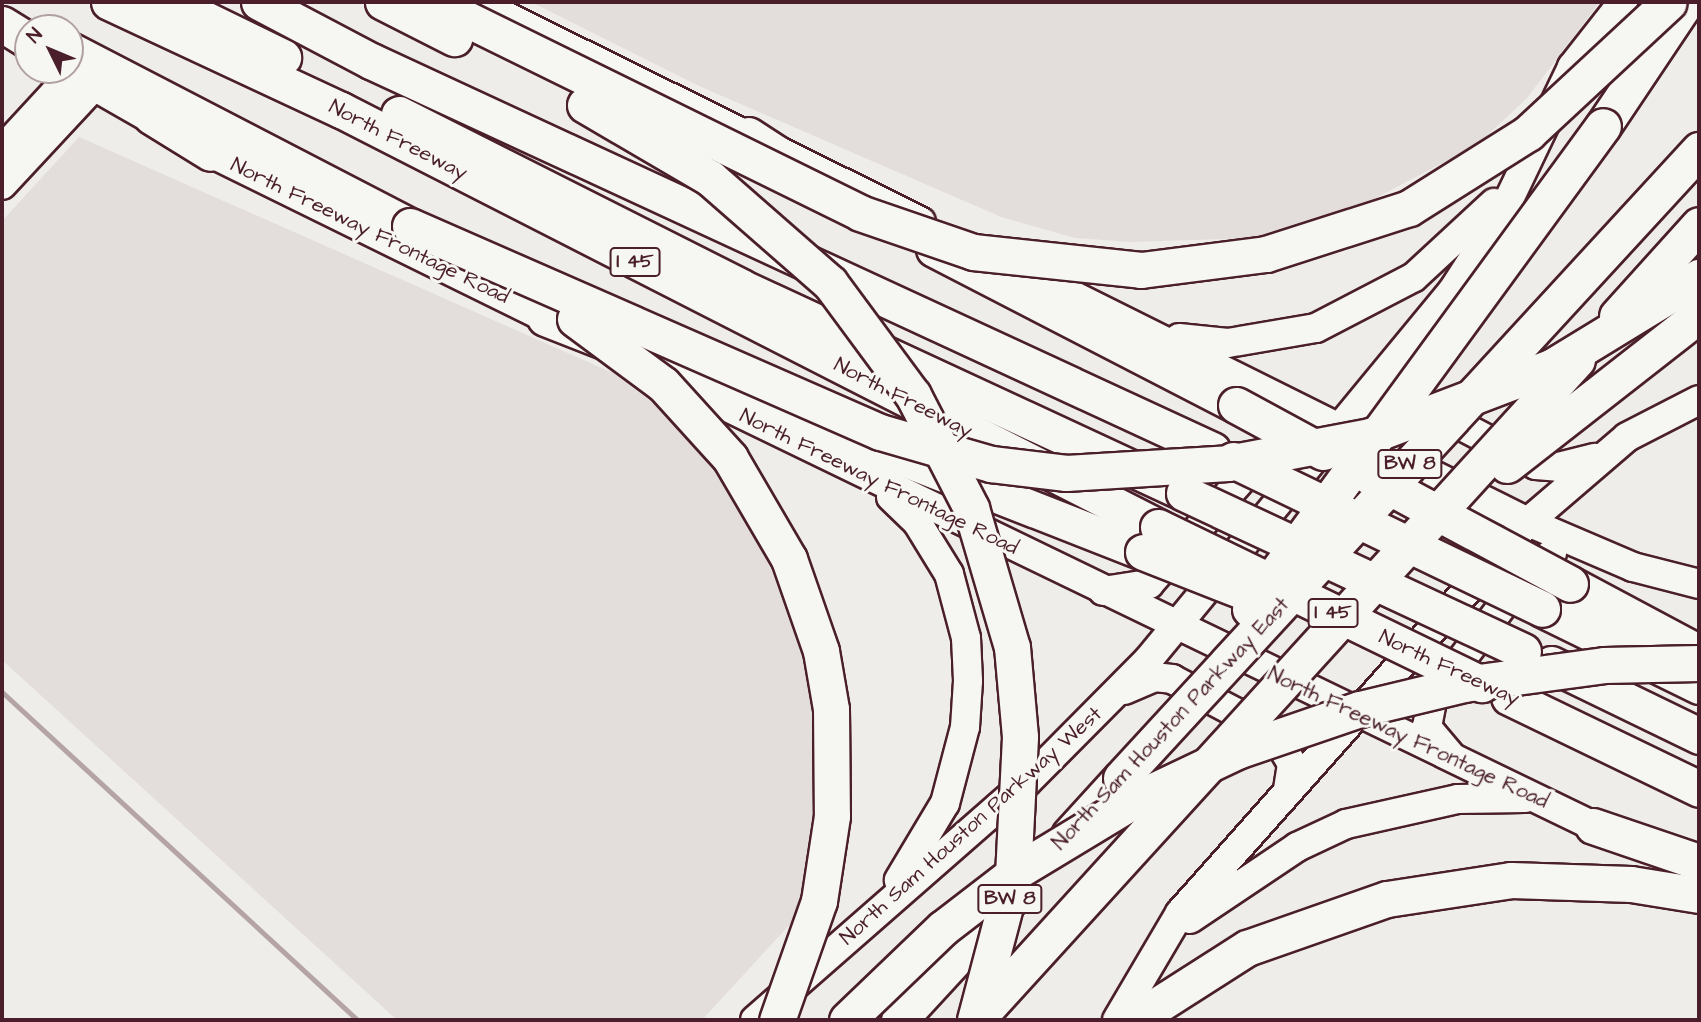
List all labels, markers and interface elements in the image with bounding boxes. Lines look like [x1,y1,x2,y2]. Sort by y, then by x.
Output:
north arrow [14,14,84,84]
text: N [21,22,49,49]
street label: North Freeway [325,94,471,186]
street label: North Freeway Frontage Road [227,152,513,310]
road number: I 45 [609,246,661,278]
street label: North Freeway [830,352,976,444]
street label: North Freeway Frontage Road [736,403,1022,561]
road number: BW 8 [1377,449,1443,480]
street label: North Sam Houston Parkway East [1047,593,1295,855]
road number: I 45 [1307,598,1359,628]
street label: North Freeway [1375,624,1523,712]
street label: North Freeway Frontage Road [1264,662,1552,814]
street label: North Sam Houston Parkway West [835,702,1107,950]
road number: BW 8 [977,884,1043,914]

